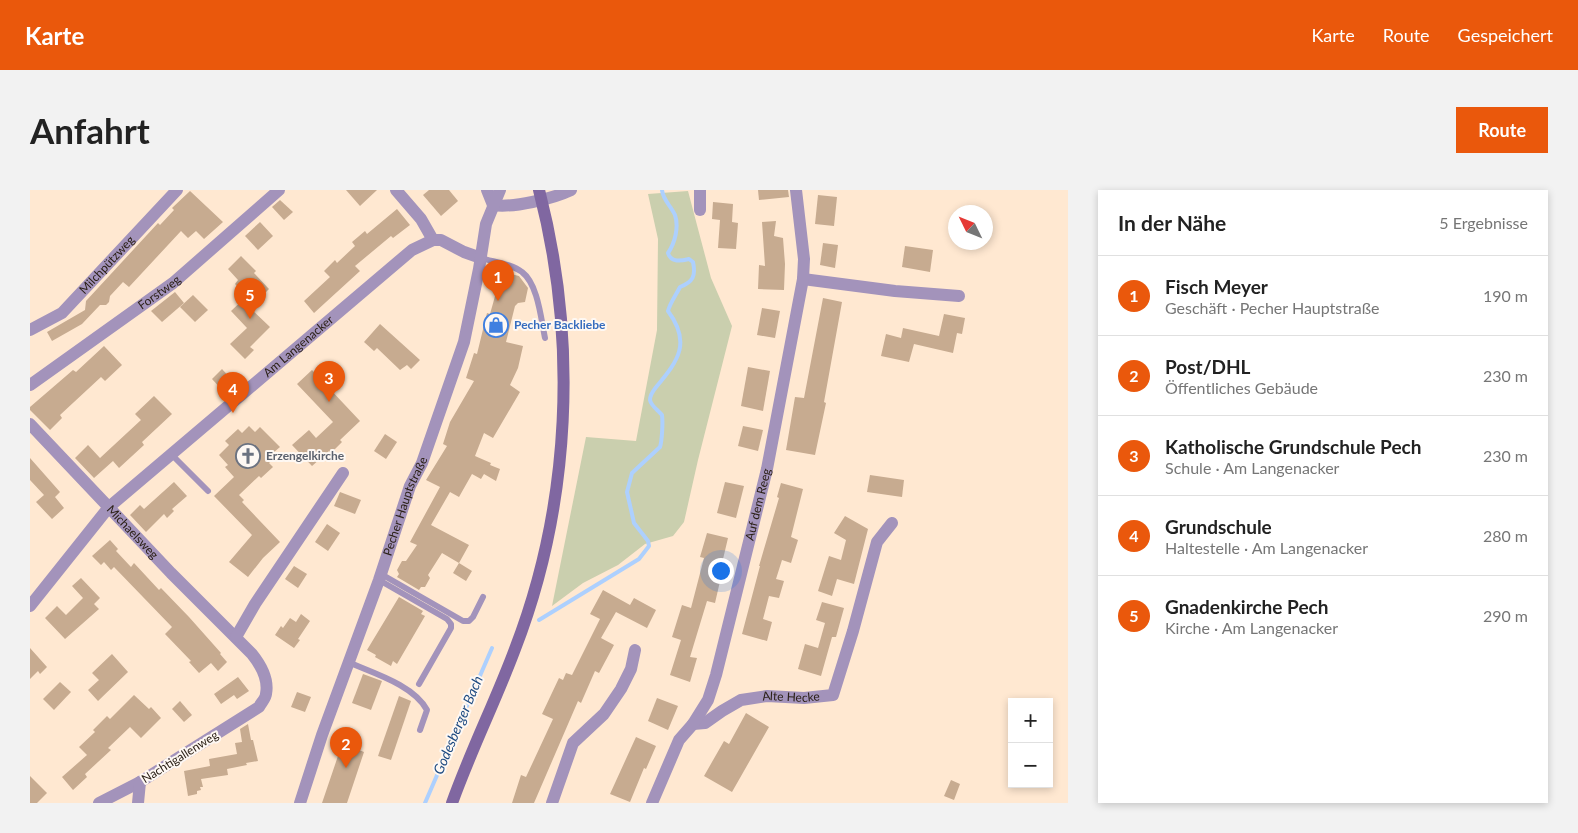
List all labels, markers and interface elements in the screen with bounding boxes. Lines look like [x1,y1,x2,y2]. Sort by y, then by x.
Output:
text: Karte [25,21,84,50]
text: Karte [1311,24,1355,46]
text: Route [1383,24,1430,46]
text: Gespeichert [1458,24,1553,46]
button: Route [1456,107,1548,153]
text: Anfahrt [30,109,150,151]
north arrow [948,205,993,250]
text: In der Nähe [1118,210,1226,235]
text: 5 Ergebnisse [1439,213,1528,232]
street label: Milchpützweg [76,232,137,297]
pin: 1 [482,260,514,301]
street label: Forstweg [135,272,183,313]
text: Fisch Meyer [1165,275,1268,298]
pin: 5 [234,278,266,319]
text: 1 [1129,286,1139,305]
text: 190 m [1483,286,1528,305]
text: Geschäft · Pecher Hauptstraße [1165,298,1379,317]
street label: Am Langenacker [260,312,337,380]
shop icon: Pecher Backliebe [483,312,509,338]
place label: Pecher Backliebe [514,317,606,332]
text: Post/DHL [1165,355,1250,378]
pin: 3 [313,361,345,402]
text: 2 [1129,366,1139,385]
text: 230 m [1483,366,1528,385]
pin: 4 [217,372,249,413]
text: Öffentliches Gebäude [1165,378,1318,397]
text: Katholische Grundschule Pech [1165,435,1421,458]
church icon: Erzengelkirche [235,443,261,469]
text: 3 [1129,446,1139,465]
text: 230 m [1483,446,1528,465]
place label: Erzengelkirche [266,448,345,463]
street label: Pecher Hauptstraße [380,455,431,558]
text: Schule · Am Langenacker [1165,458,1339,477]
street label: Auf dem Reeg [742,467,774,542]
street label: Michaelsweg [104,502,162,562]
text: Grundschule [1165,515,1272,538]
text: 4 [1129,526,1139,545]
text: 280 m [1483,526,1528,545]
text: Haltestelle · Am Langenacker [1165,538,1368,557]
your location [708,558,734,584]
text: Gnadenkirche Pech [1165,595,1328,618]
text: 5 [1129,606,1139,625]
text: 290 m [1483,606,1528,625]
text: Kirche · Am Langenacker [1165,618,1338,637]
water label: Godesberger Bach [429,673,486,777]
street label: Alte Hecke [761,687,820,705]
map controls [1008,698,1053,788]
button: + [1008,698,1053,743]
street label: Nachtigallenweg [139,727,221,786]
pin: 2 [330,727,362,768]
button: − [1008,743,1053,788]

